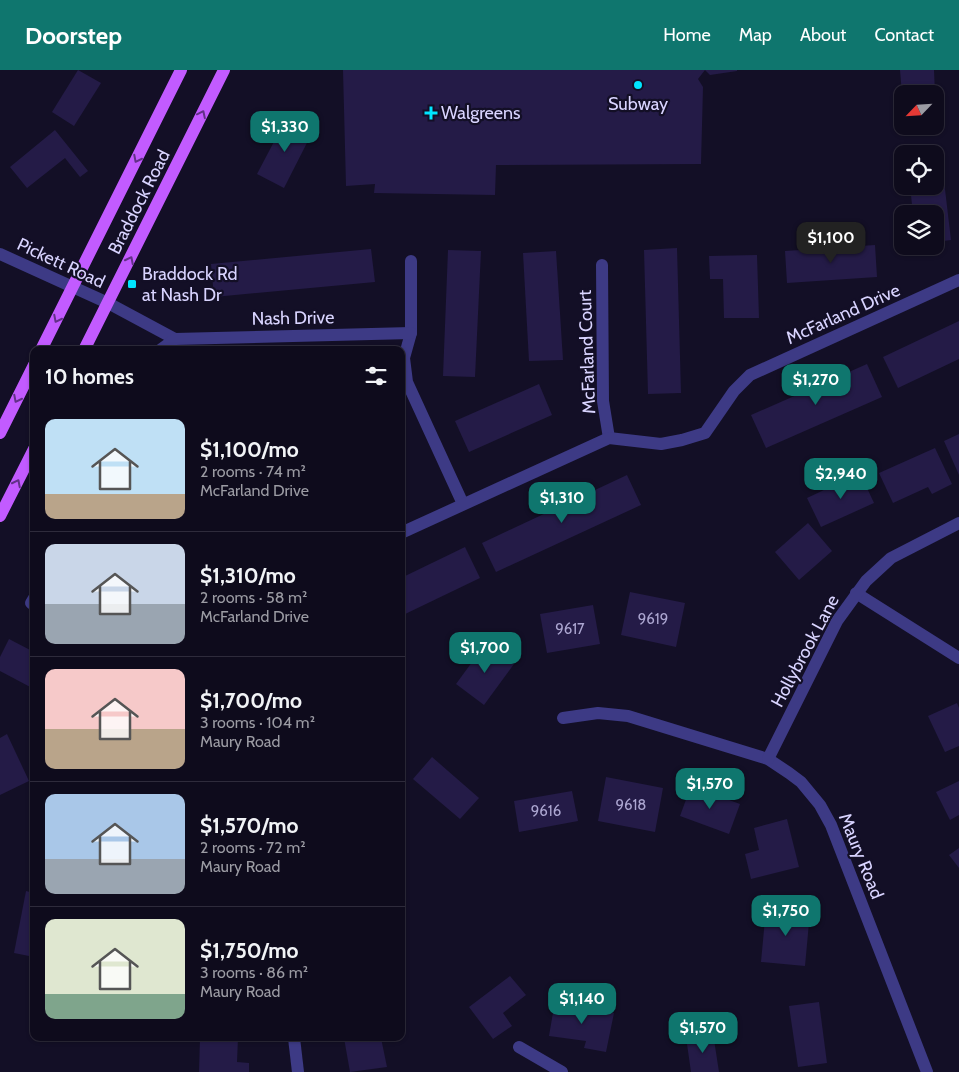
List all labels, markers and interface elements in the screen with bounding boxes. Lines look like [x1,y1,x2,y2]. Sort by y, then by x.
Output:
text: Doorstep [25,21,122,50]
text: Home [663,24,711,46]
text: Map [739,24,772,46]
text: About [800,24,846,46]
text: Contact [874,24,934,46]
marker: Subway [632,79,644,91]
north arrow [894,85,944,135]
map controls [894,85,944,255]
place label: Subway [608,93,668,115]
place label: Walgreens [441,102,521,124]
marker: Walgreens [425,107,437,119]
one-way arrow [196,111,206,120]
pin: $1,330 [244,111,326,153]
text: $1,330 [261,117,309,136]
button: locate [894,145,944,195]
street label: Braddock Road [103,146,175,258]
one-way arrow [133,154,143,163]
button: layers [894,205,944,255]
pin: $1,100 [790,222,872,264]
text: $1,100 [807,228,855,247]
street label: Pickett Road [14,233,108,293]
one-way arrow [124,256,134,265]
place label: Braddock Rd at Nash Dr [142,263,238,306]
marker: Braddock Rd at Nash Dr [126,278,138,290]
street label: McFarland Drive [783,279,903,349]
street label: McFarland Court [574,290,600,414]
street label: Nash Drive [251,306,335,330]
one-way arrow [53,313,63,322]
icon: filters [362,362,390,390]
text: 10 homes [45,364,134,389]
pin: $1,270 [775,364,857,406]
text: $1,270 [793,370,839,389]
one-way arrow [13,394,23,403]
text: $1,100/mo [200,437,299,462]
icon: home [85,439,145,499]
pin: $2,940 [800,458,882,500]
text: 2 rooms · 74 m² [200,462,306,481]
text: $2,940 [815,464,867,483]
one-way arrow [11,479,21,488]
text: McFarland Drive [200,481,309,500]
pin: $1,310 [521,482,603,524]
text: $1,310 [540,488,584,507]
text: $1,310/mo [200,563,296,588]
icon: home [85,564,145,624]
text: 2 rooms · 58 m² [200,588,307,607]
street label: Hollybrook Lane [766,591,844,711]
text: McFarland Drive [200,607,309,626]
house number: 9619 [638,610,668,628]
house number: 9617 [555,620,585,638]
pin: $1,700 [444,632,526,674]
text: $1,700 [460,638,510,657]
text: $1,700/mo [200,688,302,713]
icon: home [85,689,145,749]
text: 3 rooms · 104 m² [200,713,315,732]
text: Maury Road [200,732,280,751]
pin: $1,570 [669,768,751,810]
text: $1,570 [687,774,733,793]
house number: 9618 [616,796,646,814]
house number: 9616 [531,802,561,820]
street label: Maury Road [834,810,888,902]
text: $1,570/mo [200,813,298,838]
icon: home [85,814,145,874]
text: 2 rooms · 72 m² [200,838,305,857]
text: Maury Road [200,857,280,876]
pin: $1,750 [745,894,827,937]
text: $1,750 [763,901,809,920]
text: $1,750/mo [200,938,299,963]
icon: home [85,939,145,999]
text: 3 rooms · 86 m² [200,963,308,982]
text: Maury Road [200,982,280,1001]
pin: $1,140 [541,982,623,1025]
text: $1,140 [559,989,605,1008]
pin: $1,570 [662,1012,744,1054]
text: $1,570 [680,1018,726,1037]

